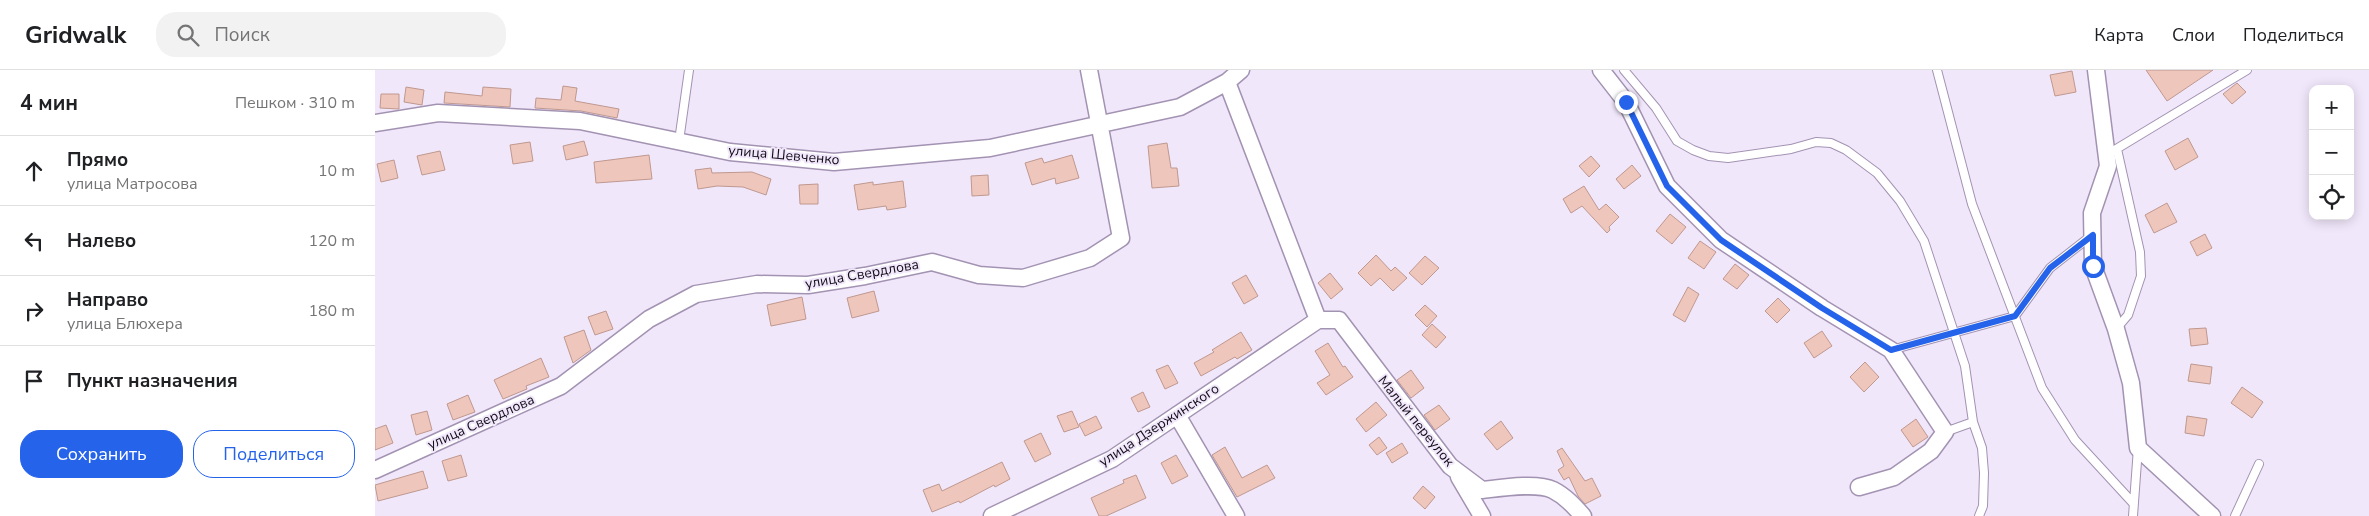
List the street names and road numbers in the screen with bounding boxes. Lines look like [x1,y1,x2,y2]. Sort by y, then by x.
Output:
street label: улица Шевченко [728,141,840,169]
street label: улица Свердлова [804,255,920,293]
street label: Малый переулок [1374,372,1459,471]
street label: улица Дзержинского [1095,379,1223,471]
street label: улица Свердлова [425,390,537,454]

